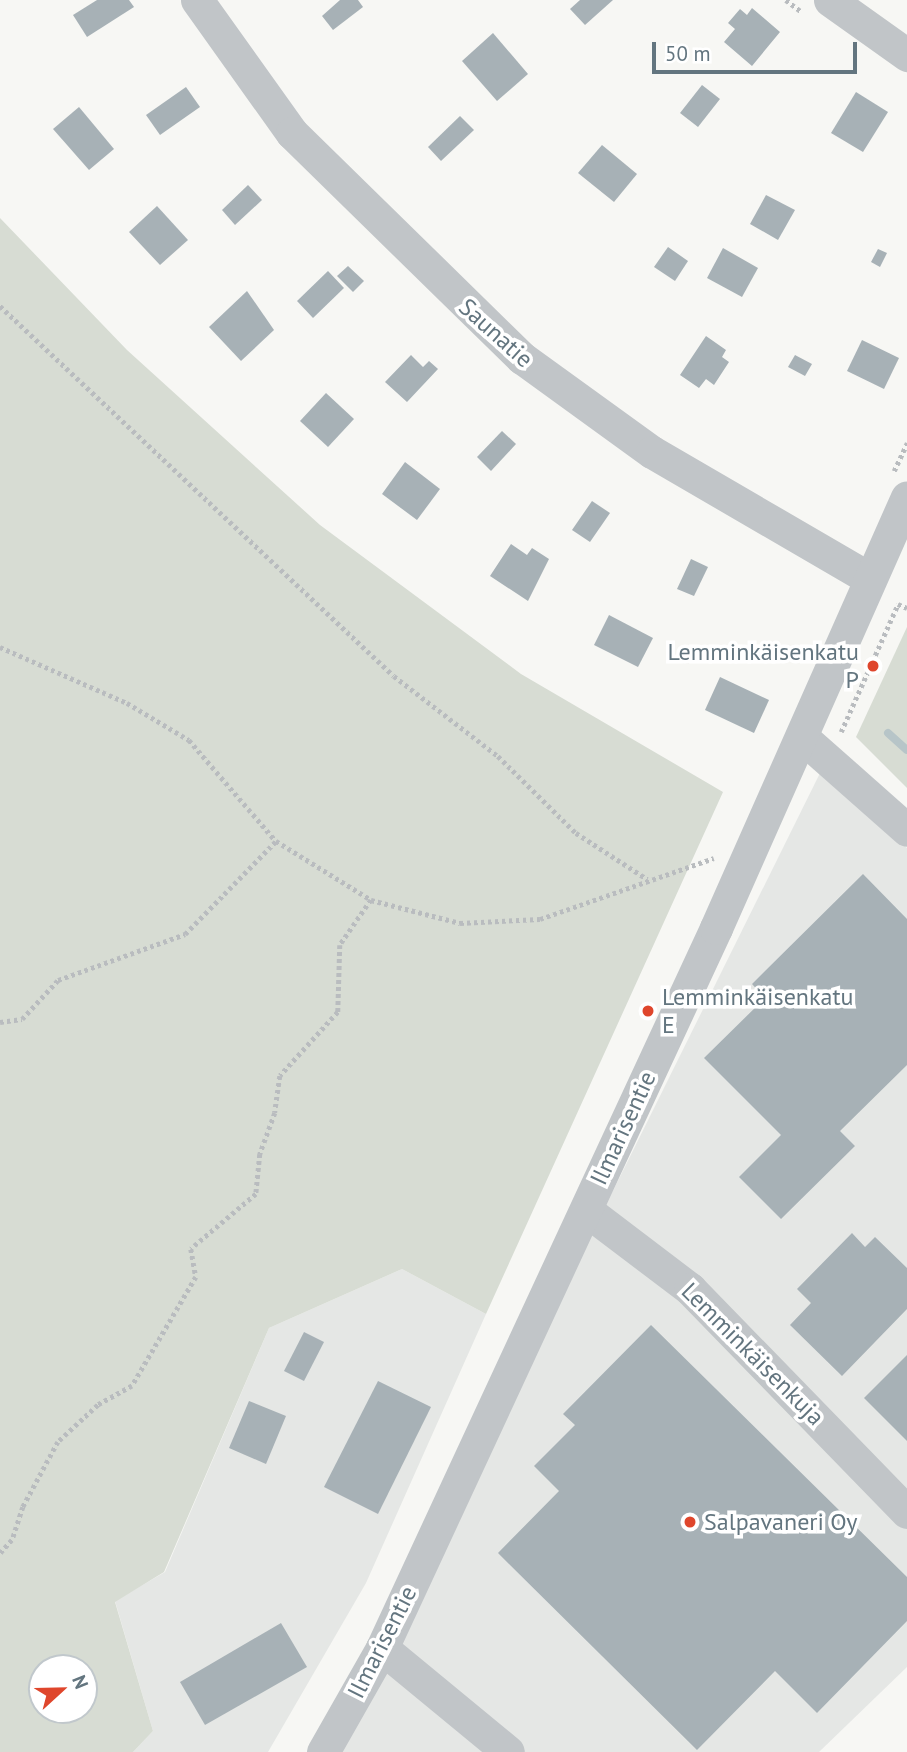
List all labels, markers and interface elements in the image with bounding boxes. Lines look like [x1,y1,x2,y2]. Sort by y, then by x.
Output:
scale bar [655,28,860,72]
text: 50 m [665,40,711,67]
street label: Saunatie [453,292,539,374]
place label: Lemminkäisenkatu P [668,638,859,694]
marker: Lemminkäisenkatu P [865,658,881,674]
place label: Lemminkäisenkatu E [662,983,853,1039]
marker: Lemminkäisenkatu E [640,1003,656,1019]
street label: Ilmarisentie [584,1067,662,1189]
street label: Lemminkäisenkuja [676,1277,830,1431]
place label: Salpavaneri Oy [704,1508,858,1536]
marker: Salpavaneri Oy [682,1514,698,1530]
street label: Ilmarisentie [341,1581,423,1703]
north arrow [28,1654,98,1724]
text: N [67,1672,94,1692]

